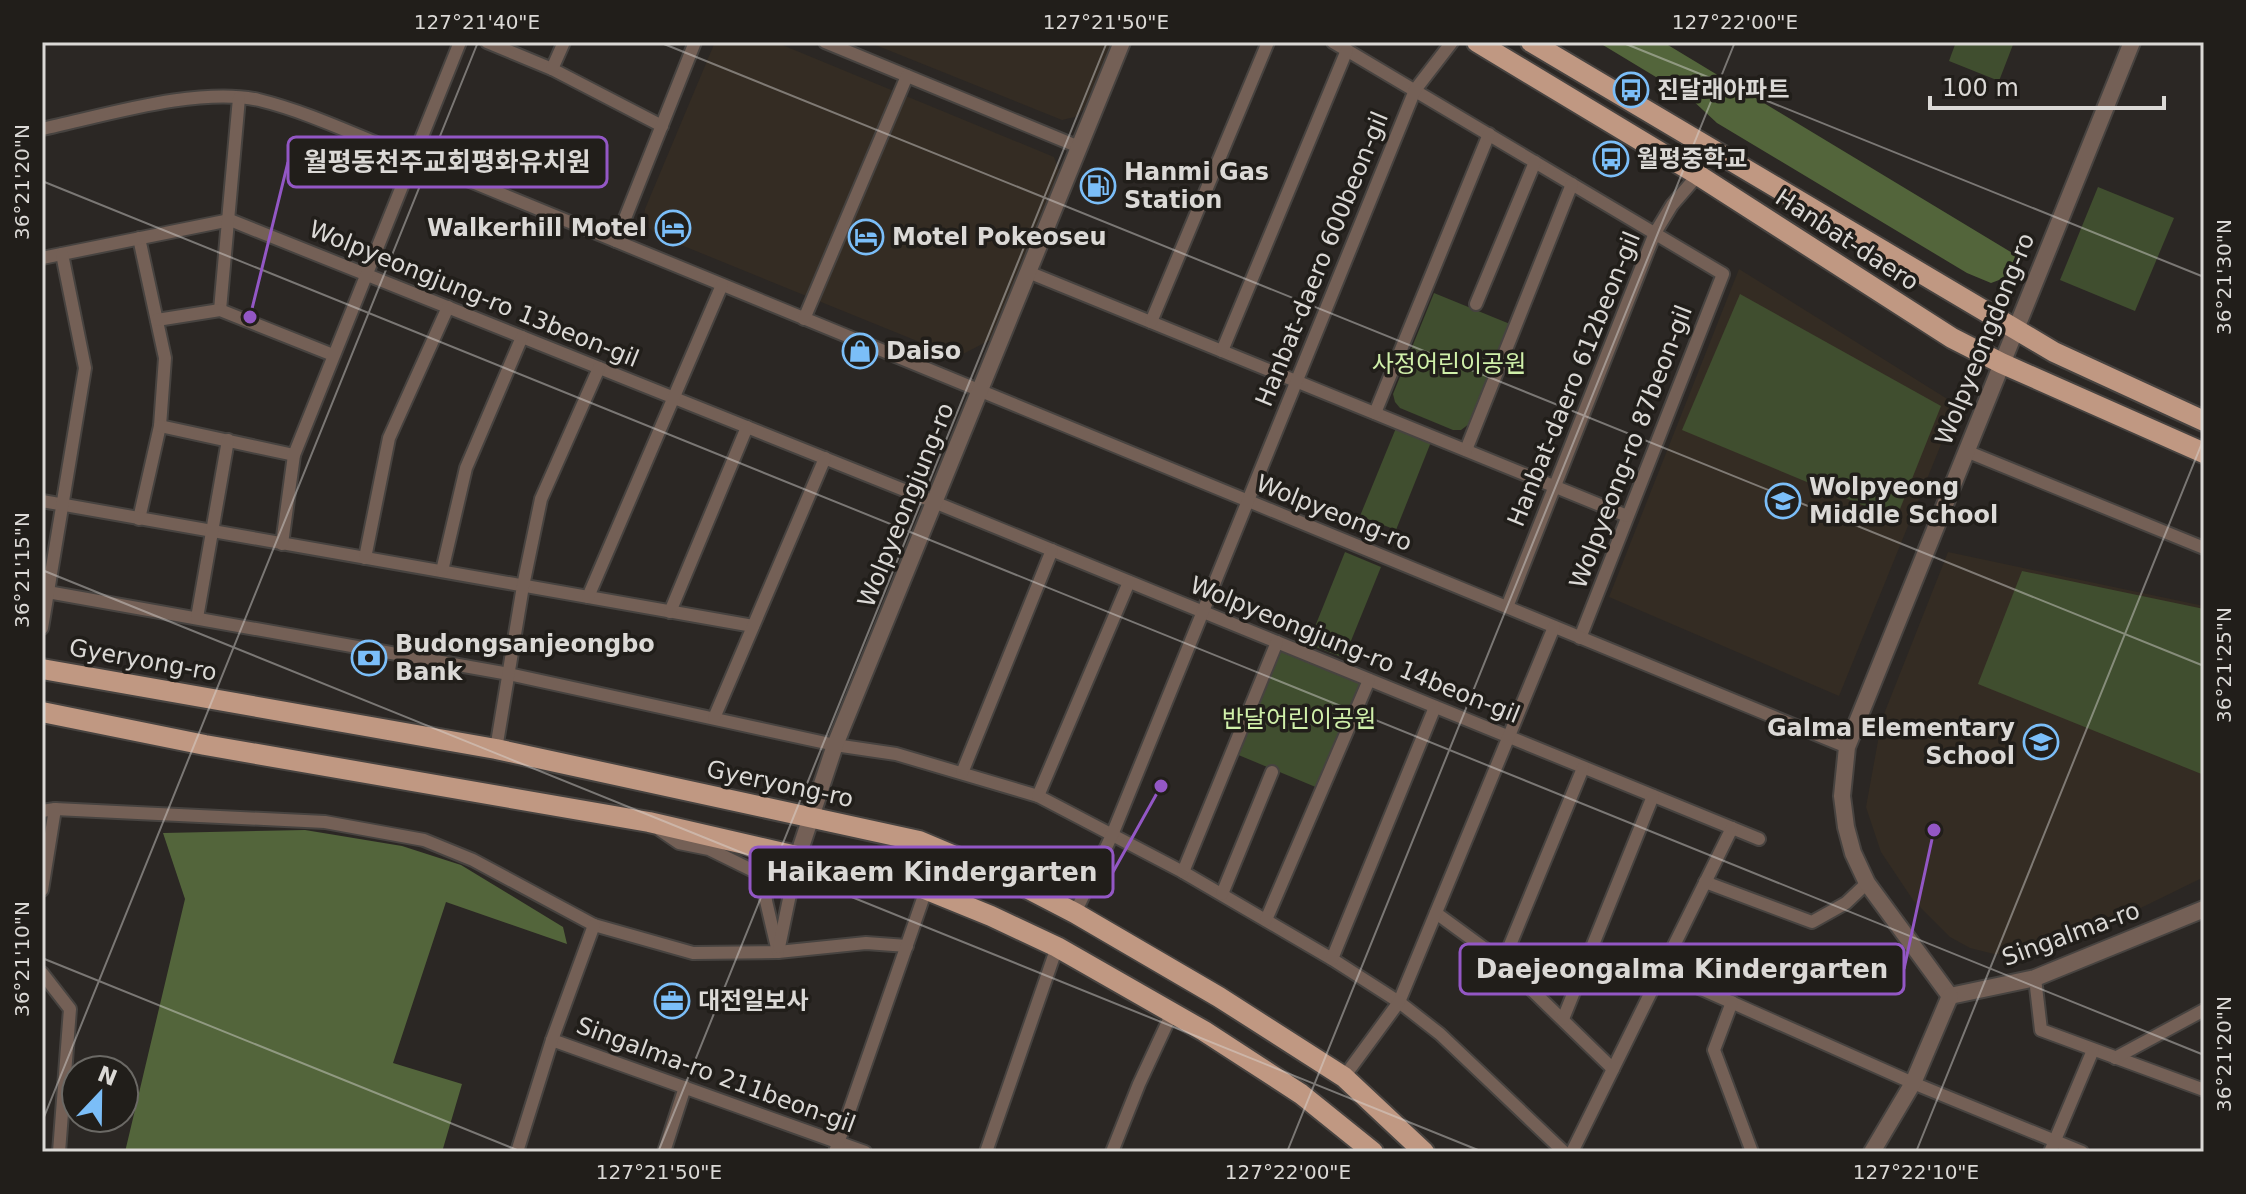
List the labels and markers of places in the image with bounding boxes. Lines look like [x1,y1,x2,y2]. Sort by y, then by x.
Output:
bus stop icon: 진달래아파트 [1612,71,1650,109]
place label: 진달래아파트 [1657,76,1789,104]
callout: 월평동천주교회평화유치원 [288,137,607,187]
bus stop icon: 월평중학교 [1592,140,1630,178]
place label: 월평중학교 [1637,145,1747,173]
place label: Hanmi Gas Station [1124,158,1269,214]
fuel station icon: Hanmi Gas Station [1079,167,1117,205]
hotel icon: Walkerhill Motel [654,209,692,247]
place label: Walkerhill Motel [427,214,647,242]
hotel icon: Motel Pokeoseu [847,218,885,256]
place label: Motel Pokeoseu [892,223,1107,251]
shop icon: Daiso [841,332,879,370]
place label: Daiso [886,337,961,365]
place label: Wolpyeong Middle School [1809,473,1998,529]
school or university icon: Wolpyeong Middle School [1764,482,1802,520]
place label: Budongsanjeongbo Bank [395,630,655,686]
bank icon: Budongsanjeongbo Bank [350,639,388,677]
place label: Galma Elementary School [1767,714,2015,770]
school or university icon: Galma Elementary School [2022,723,2060,761]
callout: Haikaem Kindergarten [750,847,1113,897]
callout: Daejeongalma Kindergarten [1460,944,1904,994]
office icon: 대전일보사 [653,982,691,1020]
place label: 대전일보사 [698,987,808,1015]

